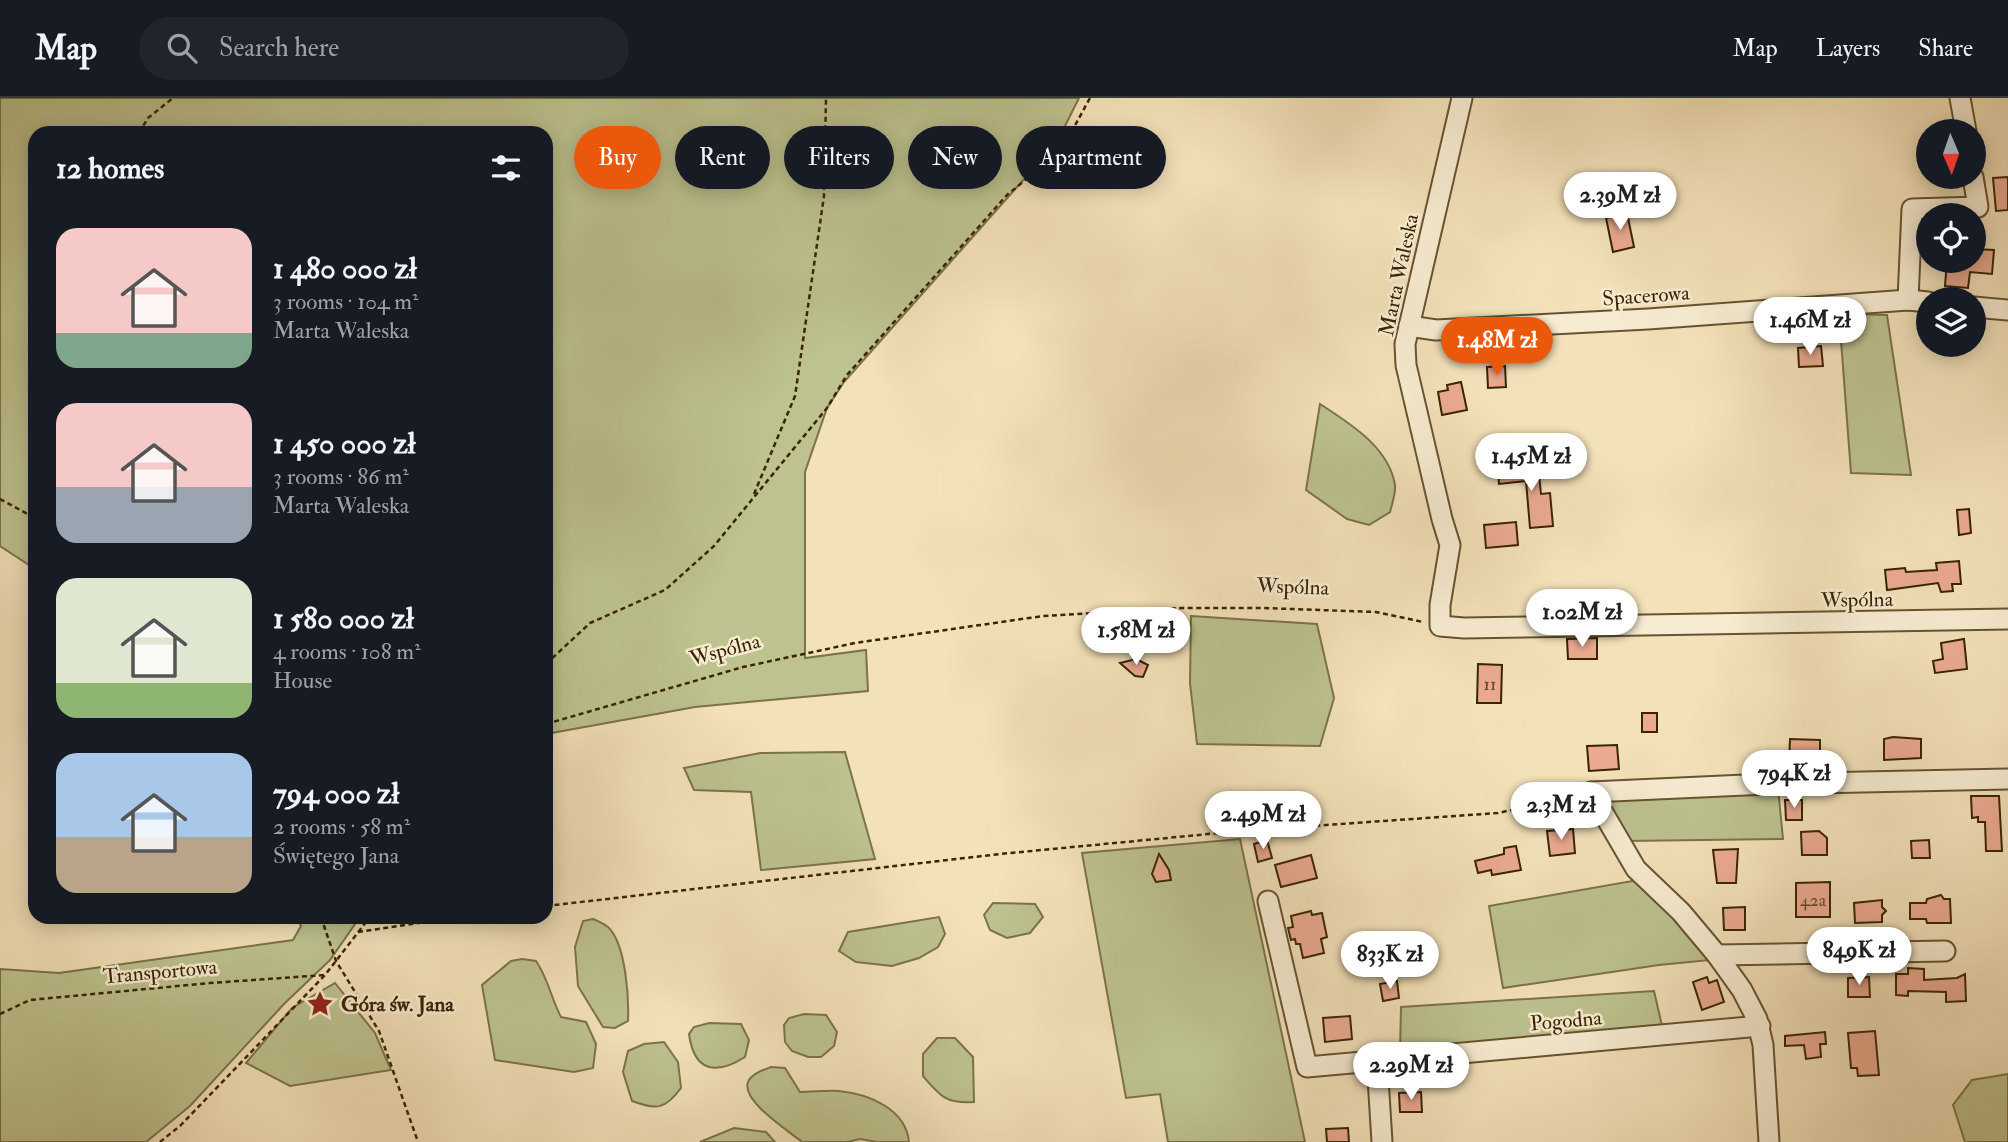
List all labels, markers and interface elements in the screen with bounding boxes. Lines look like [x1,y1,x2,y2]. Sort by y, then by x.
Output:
search box [139,17,629,80]
text: Map [35,28,97,69]
icon: search [163,29,201,67]
text: Search here [219,32,339,64]
text: Map [1733,33,1778,64]
text: Layers [1816,33,1880,64]
text: Share [1918,33,1973,64]
north arrow [1916,119,1986,189]
map controls [1916,119,1986,357]
chip: Buy [574,126,661,189]
chip: Rent [675,126,770,189]
chip: Filters [784,126,894,189]
chip: New [908,126,1002,189]
chip: Apartment [1016,126,1166,189]
icon: filters [487,149,525,187]
text: 12 homes [56,150,164,187]
pin: 2.39M zł [1548,172,1692,232]
text: 2.39M zł [1580,180,1660,209]
button: locate [1916,203,1986,273]
street label: Marta Waleska [1373,211,1425,339]
text: 1 480 000 zł [273,250,417,287]
icon: home [112,256,196,340]
street label: Spacerowa [1601,279,1691,313]
text: 3 rooms · 104 m² [273,287,419,316]
button: layers [1916,287,1986,357]
pin: 1.46M zł [1738,298,1882,357]
text: 1.46M zł [1769,305,1851,334]
text: Marta Waleska [273,316,409,345]
pin: 1.48M zł [1425,317,1569,377]
text: 1.48M zł [1457,325,1537,354]
text: 1 450 000 zł [273,425,415,462]
icon: home [112,431,196,515]
pin: 1.45M zł [1459,434,1603,493]
text: 1.45M zł [1491,441,1571,470]
text: 3 rooms · 86 m² [273,462,409,491]
text: Marta Waleska [273,491,409,520]
street label: Wspólna [1255,572,1330,602]
street label: Wspólna [1820,586,1894,614]
pin: 1.02M zł [1510,589,1654,649]
text: 1.02M zł [1542,597,1622,626]
text: 1 580 000 zł [273,600,414,637]
icon: home [112,606,196,690]
pin: 1.58M zł [1064,608,1208,667]
text: 1.58M zł [1097,615,1175,644]
street label: Wspólna [686,627,764,673]
text: 4 rooms · 108 m² [273,637,421,666]
text: House [273,666,332,695]
house number: 11 [1484,673,1496,696]
pin: 794K zł [1729,750,1859,810]
text: 794K zł [1758,758,1830,787]
text: 794 000 zł [273,775,399,812]
icon: home [112,781,196,865]
pin: 2.3M zł [1496,782,1626,842]
text: 2.3M zł [1526,790,1596,819]
pin: 2.49M zł [1191,792,1335,851]
text: 2.49M zł [1221,799,1305,828]
text: 2 rooms · 58 m² [273,812,410,841]
text: Świętego Jana [273,841,399,870]
house number: 42a [1800,889,1827,912]
pin: 849K zł [1794,928,1924,987]
pin: 833K zł [1325,932,1455,991]
text: 849K zł [1823,935,1895,964]
text: 833K zł [1357,939,1423,968]
street label: Transportowa [102,954,219,990]
place icon: Góra św. Jana [305,989,335,1019]
place label: Góra św. Jana [341,991,455,1018]
street label: Pogodna [1529,1004,1603,1038]
pin: 2.29M zł [1339,1042,1483,1102]
text: 2.29M zł [1369,1050,1453,1079]

